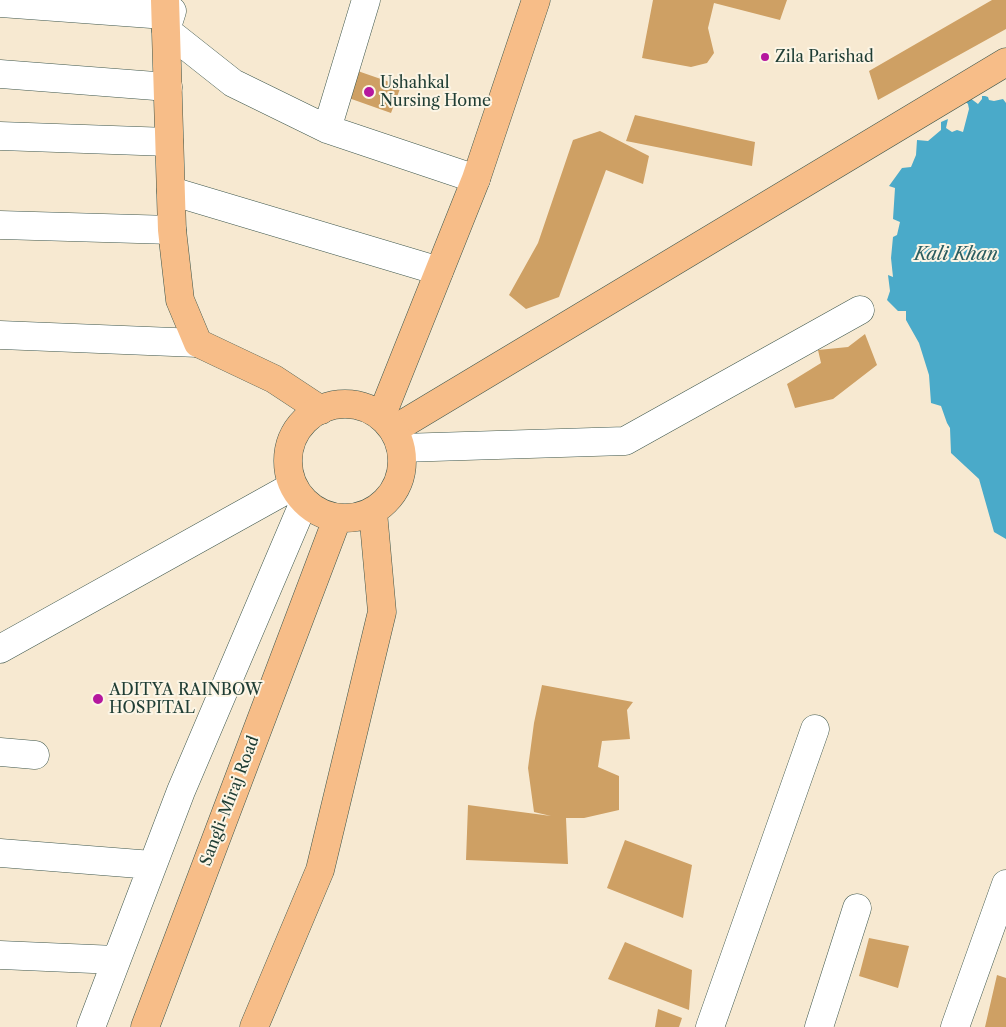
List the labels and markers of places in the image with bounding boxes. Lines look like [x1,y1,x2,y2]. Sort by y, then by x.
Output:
place label: Zila Parishad [775,47,874,67]
marker: Zila Parishad [759,51,771,63]
place label: Ushahkal Nursing Home [380,73,491,111]
marker: Ushahkal Nursing Home [362,85,376,99]
place label: ADITYA RAINBOW HOSPITAL [109,680,262,718]
marker: ADITYA RAINBOW HOSPITAL [91,692,105,706]

